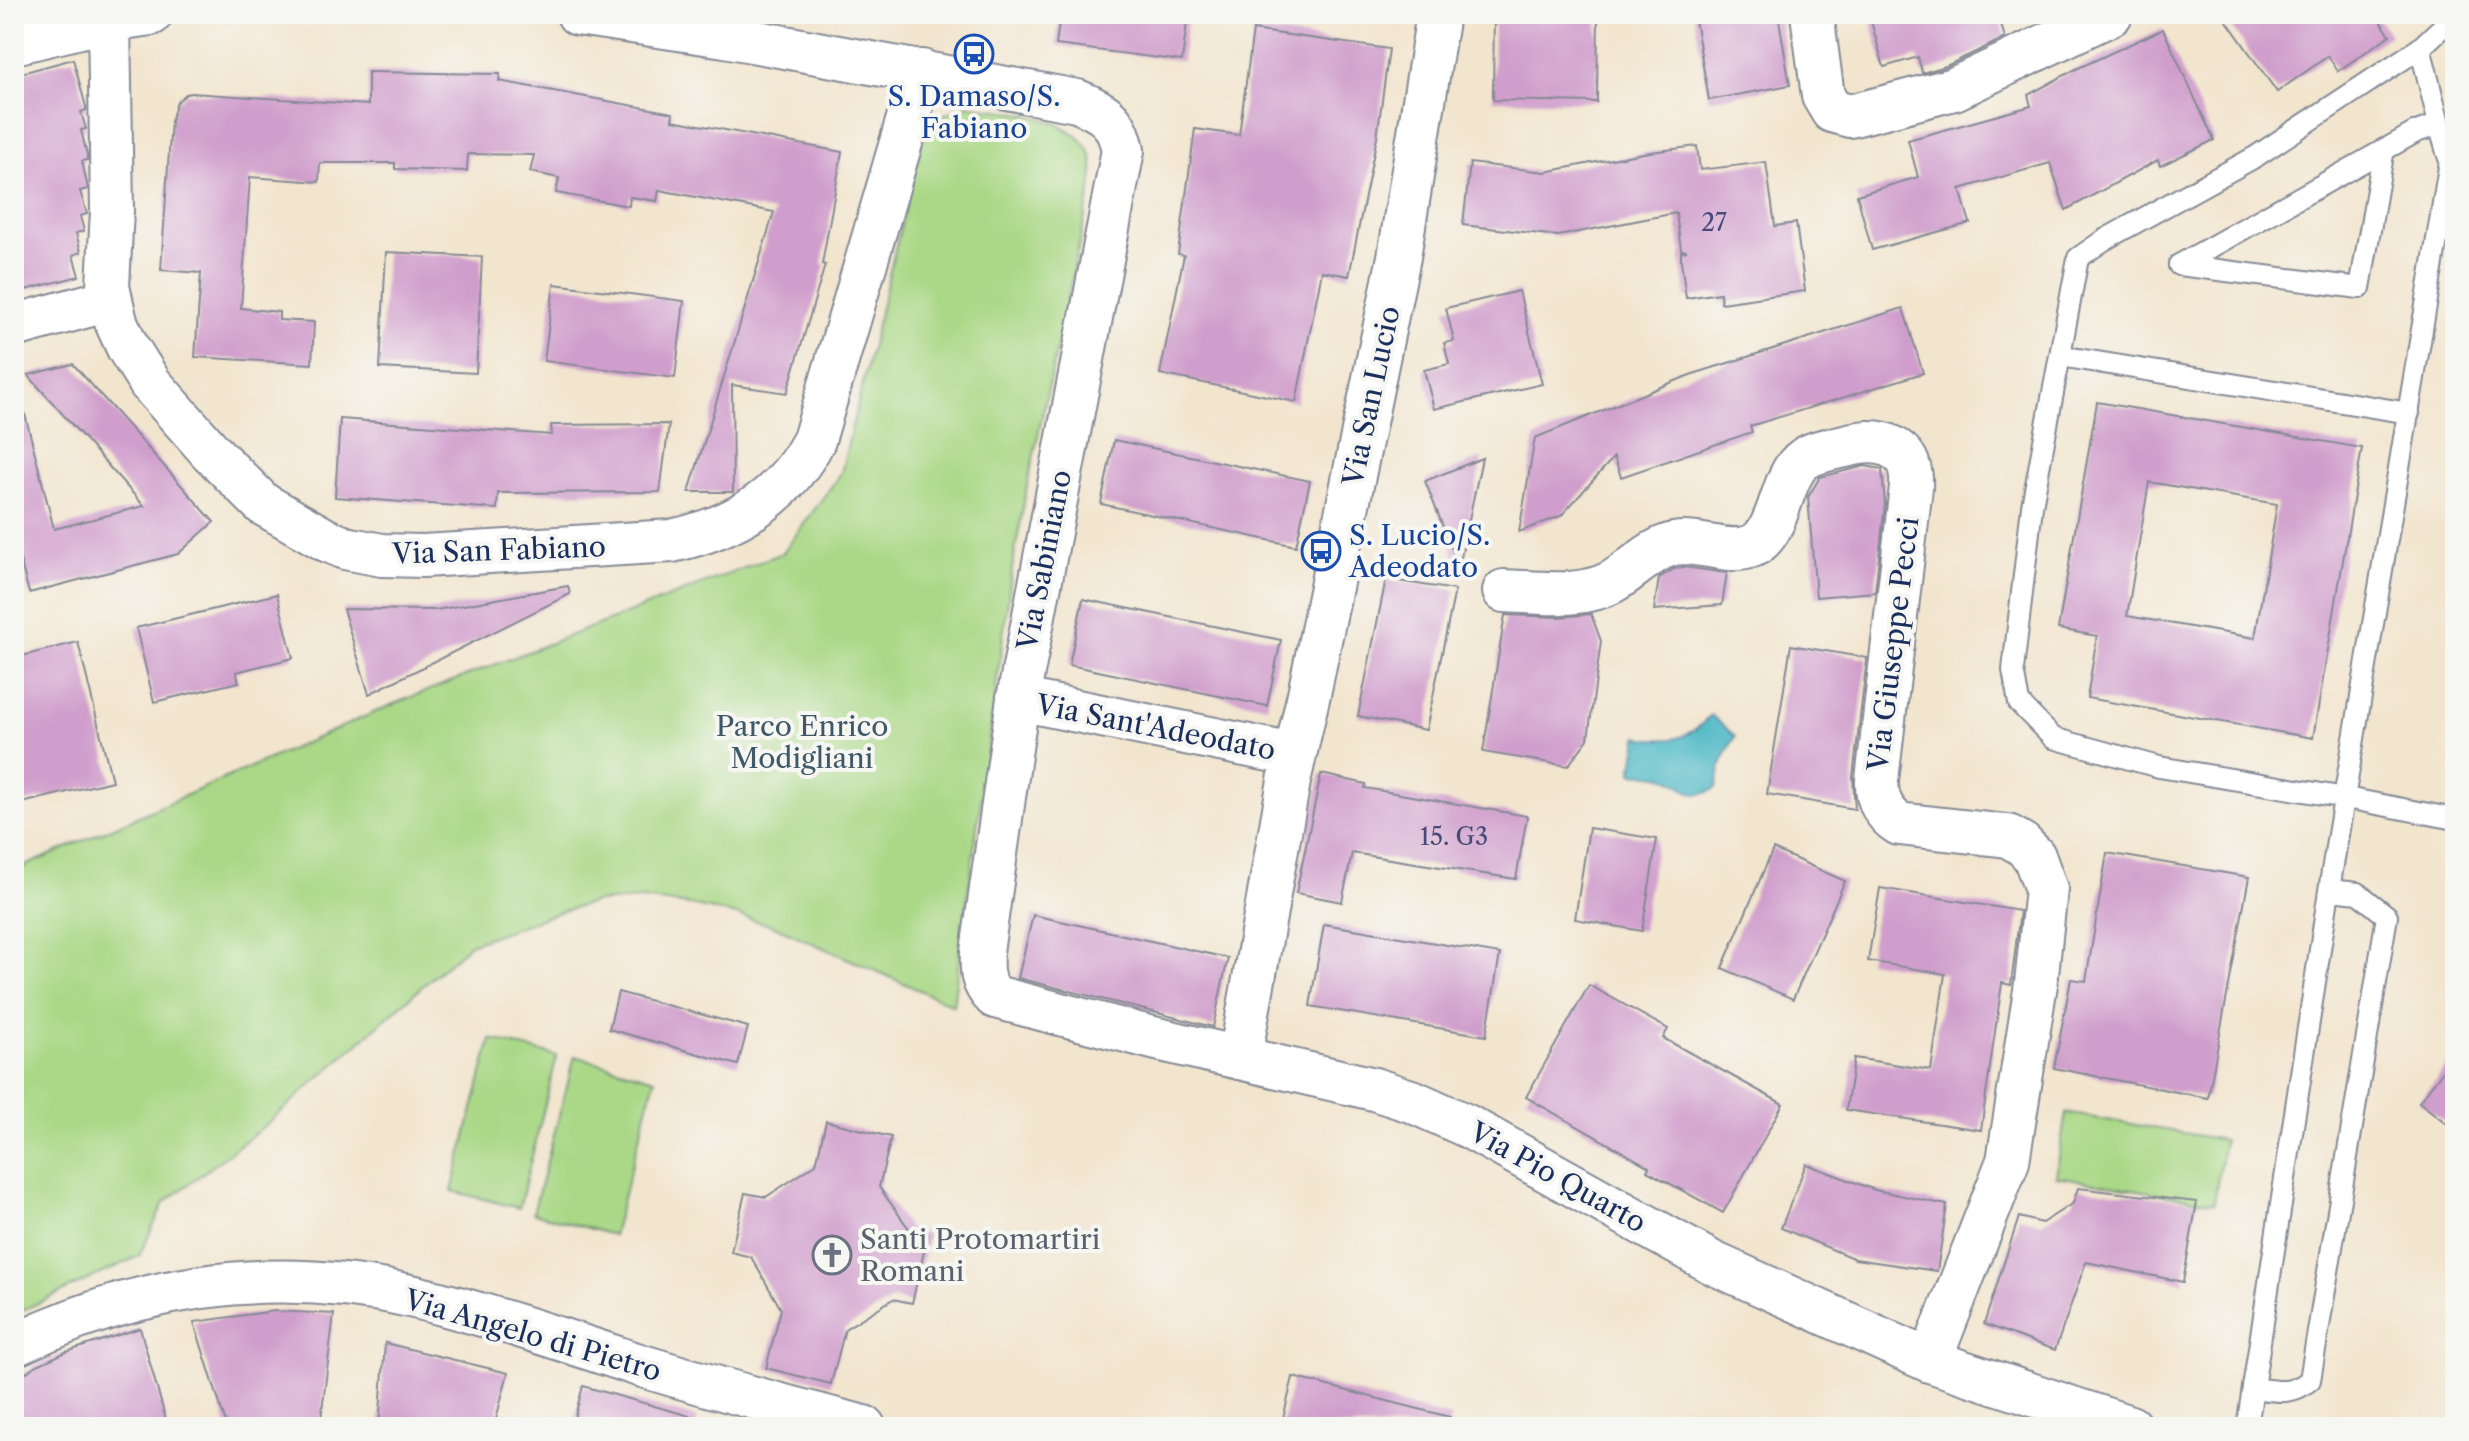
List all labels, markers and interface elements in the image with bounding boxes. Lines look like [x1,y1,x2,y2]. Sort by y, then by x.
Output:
bus stop icon: S. Damaso/S. Fabiano [953,33,995,75]
place label: S. Damaso/S. Fabiano [887,79,1061,145]
house number: 27 [1701,208,1727,237]
street label: Via San Lucio [1335,303,1407,490]
street label: Via Sabiniano [1010,467,1078,654]
street label: Via Giuseppe Pecci [1860,515,1925,774]
place label: S. Lucio/S. Adeodato [1348,518,1490,584]
street label: Via San Fabiano [391,529,606,571]
bus stop icon: S. Lucio/S. Adeodato [1300,530,1342,572]
street label: Via Sant'Adeodato [1033,687,1278,767]
park label: Parco Enrico Modigliani [716,709,888,775]
house number: 15. G3 [1420,822,1488,851]
street label: Via Pio Quarto [1463,1114,1652,1239]
place label: Santi Protomartiri Romani [860,1222,1100,1288]
church icon: Santi Protomartiri Romani [811,1234,853,1276]
street label: Via Angelo di Pietro [400,1282,665,1388]

